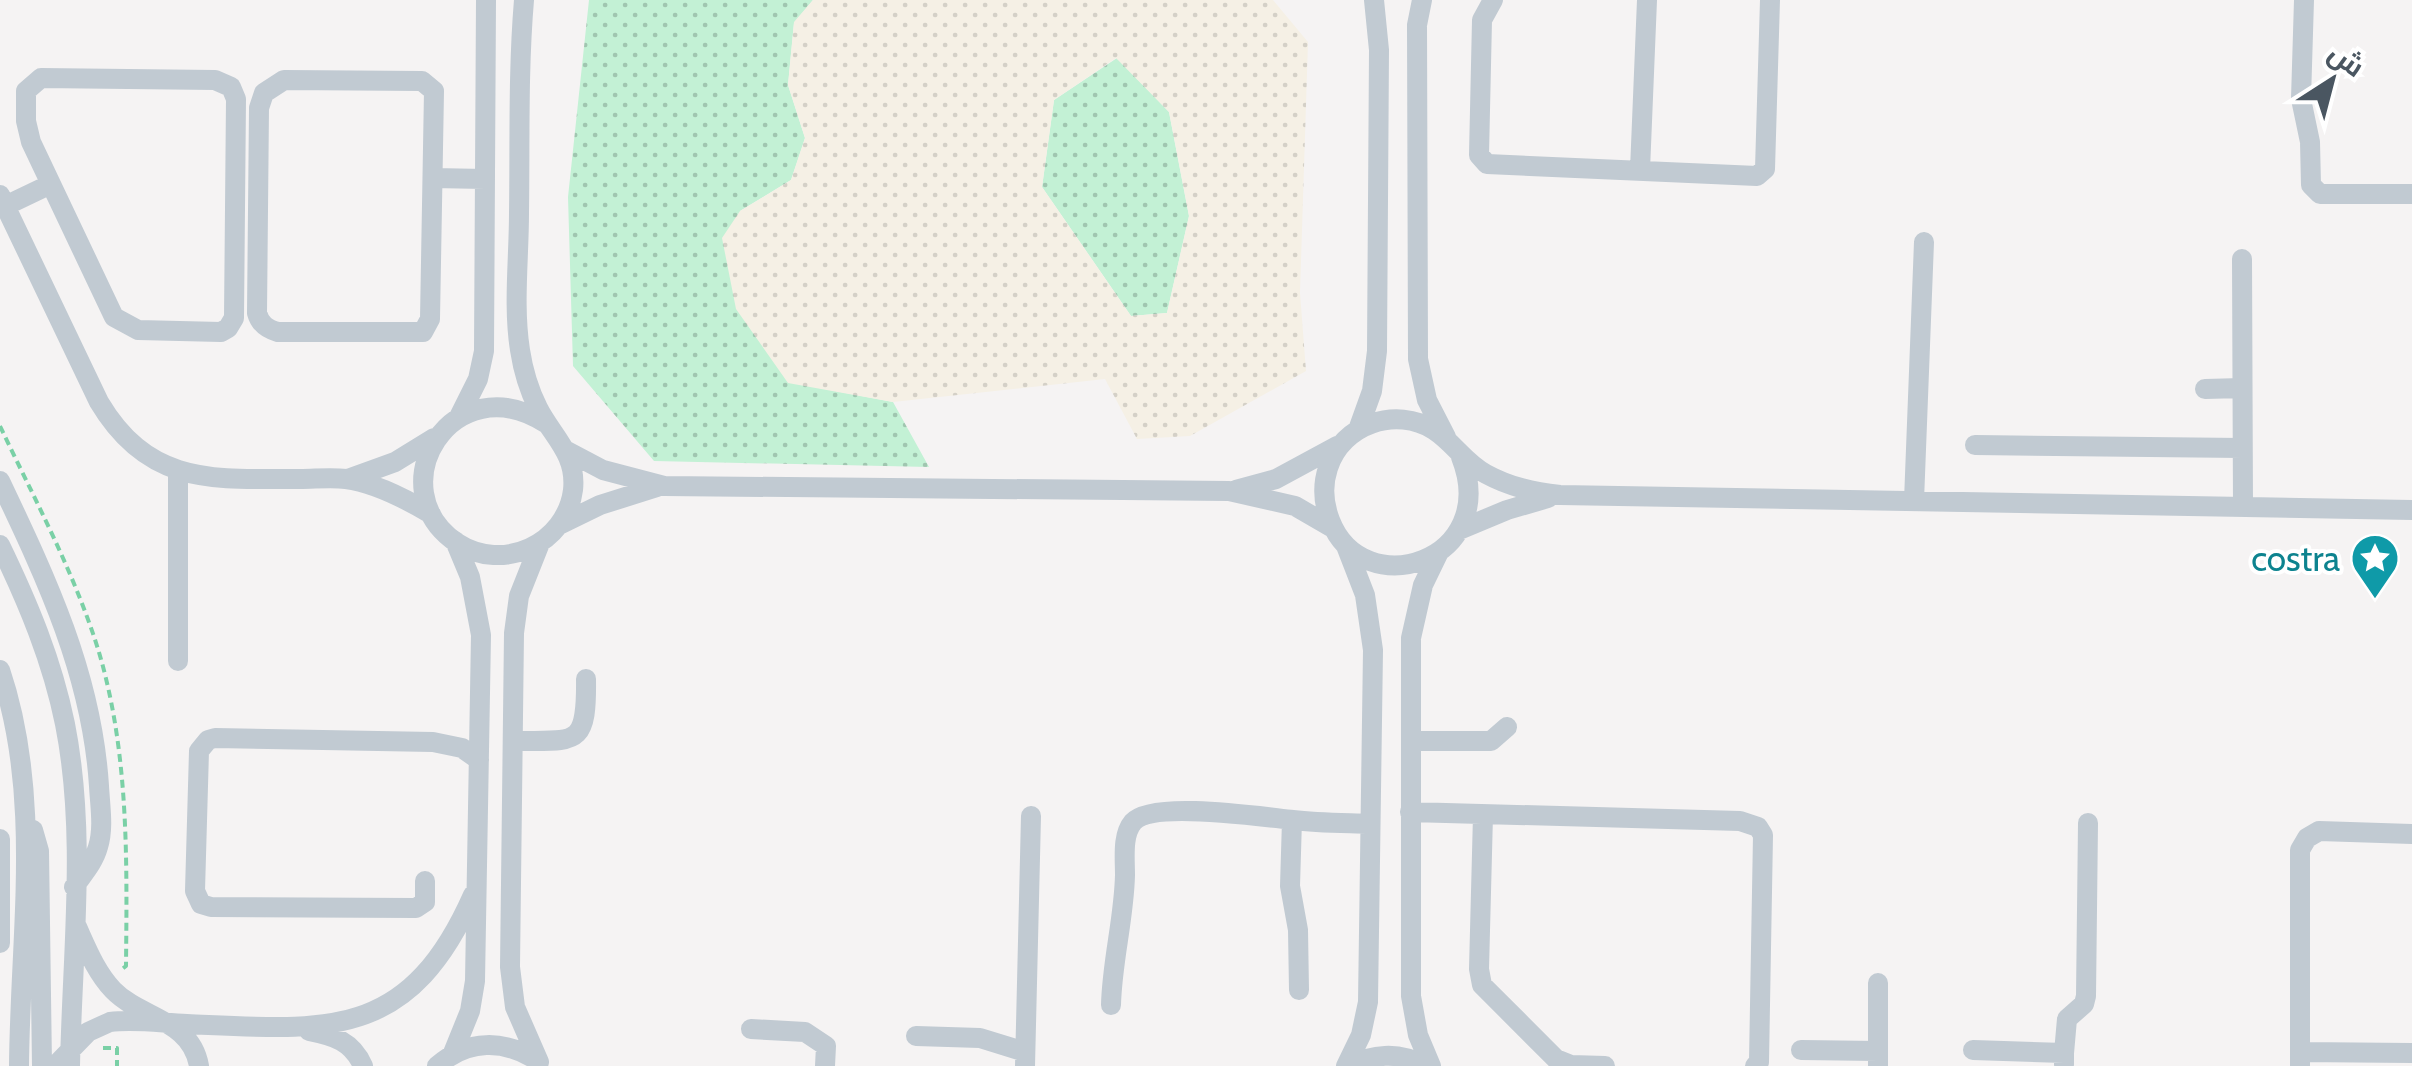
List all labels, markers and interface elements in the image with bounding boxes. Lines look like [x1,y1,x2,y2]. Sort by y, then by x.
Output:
north arrow [2282,30,2382,130]
text: ش [2322,35,2371,84]
place icon: costra [2349,532,2401,600]
place label: costra [2251,537,2340,580]

